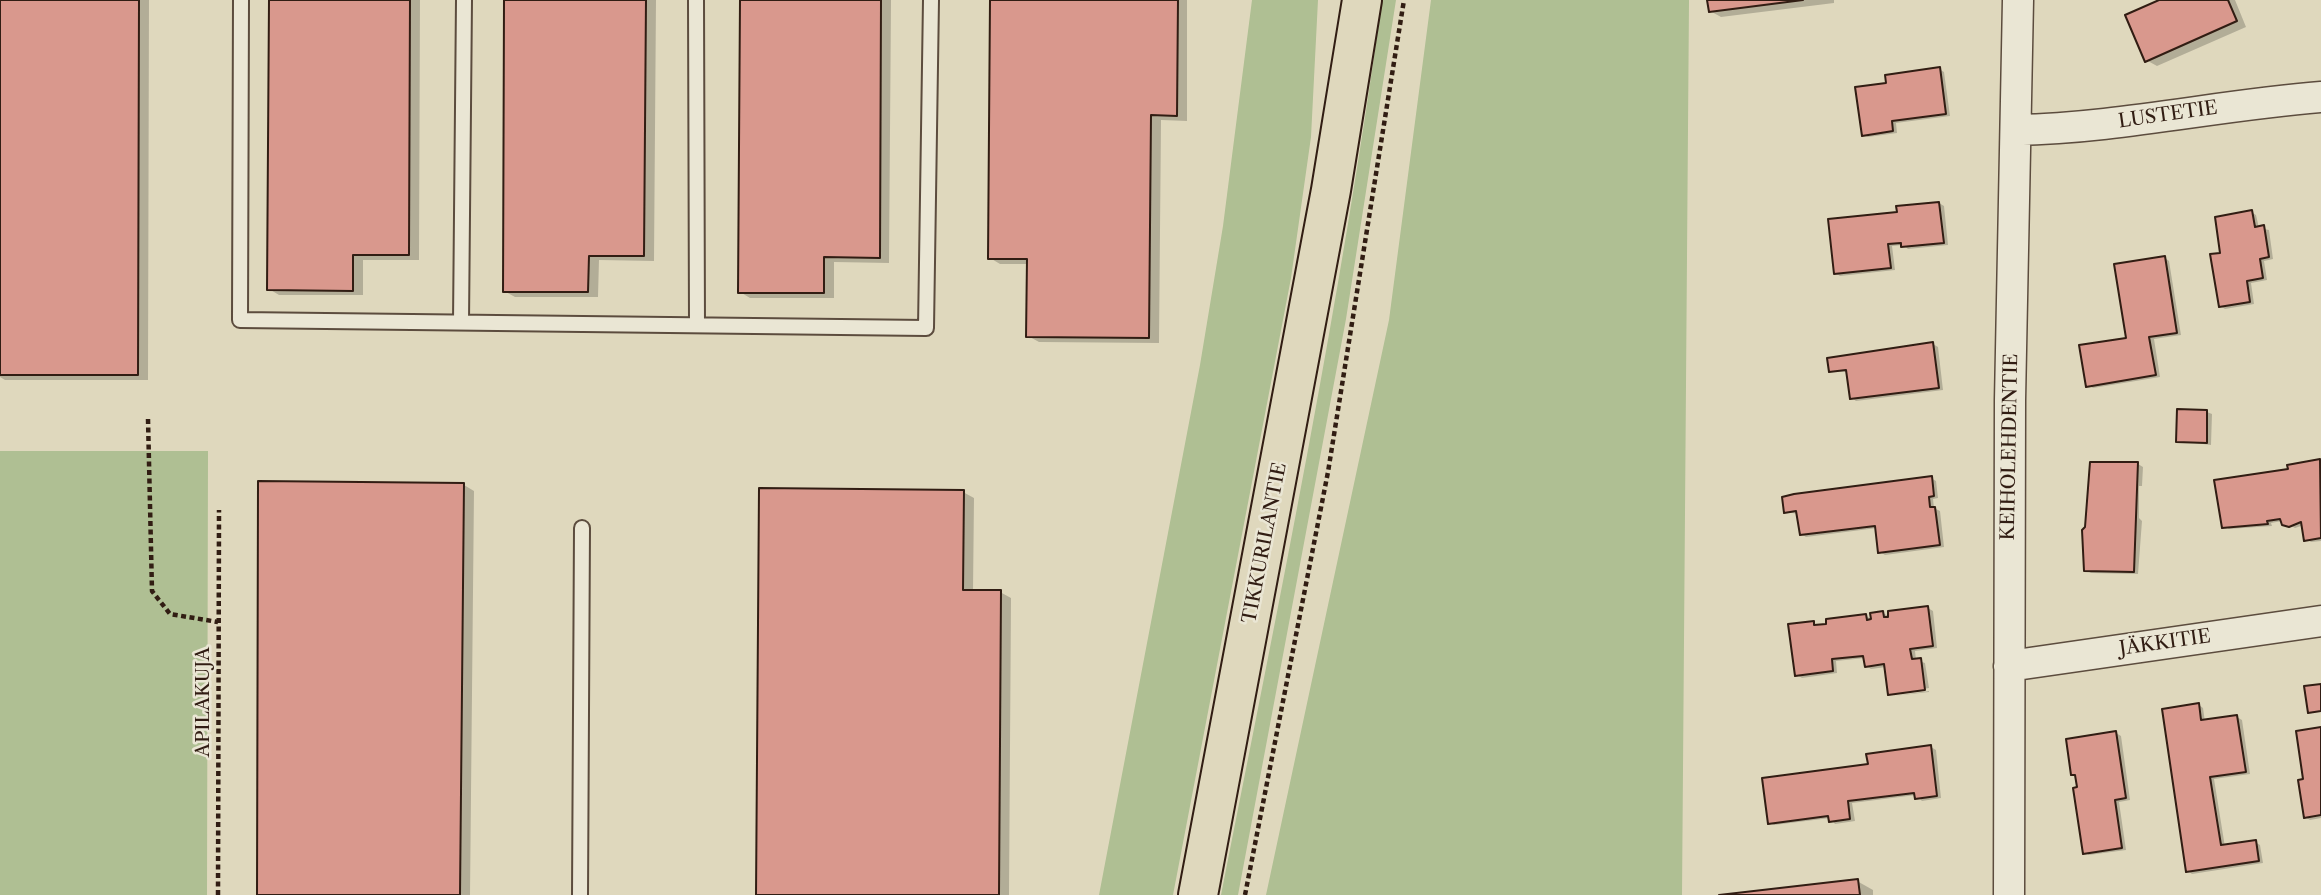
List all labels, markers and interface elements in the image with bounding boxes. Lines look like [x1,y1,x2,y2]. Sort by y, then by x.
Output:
street label: LUSTETIE [2117,97,2219,133]
street label: KEIHOLEHDENTIE [1997,353,2023,541]
street label: TIKKURILANTIE [1238,461,1292,625]
street label: JÄKKITIE [2118,625,2212,661]
street label: APILAKUJA [193,647,215,757]

